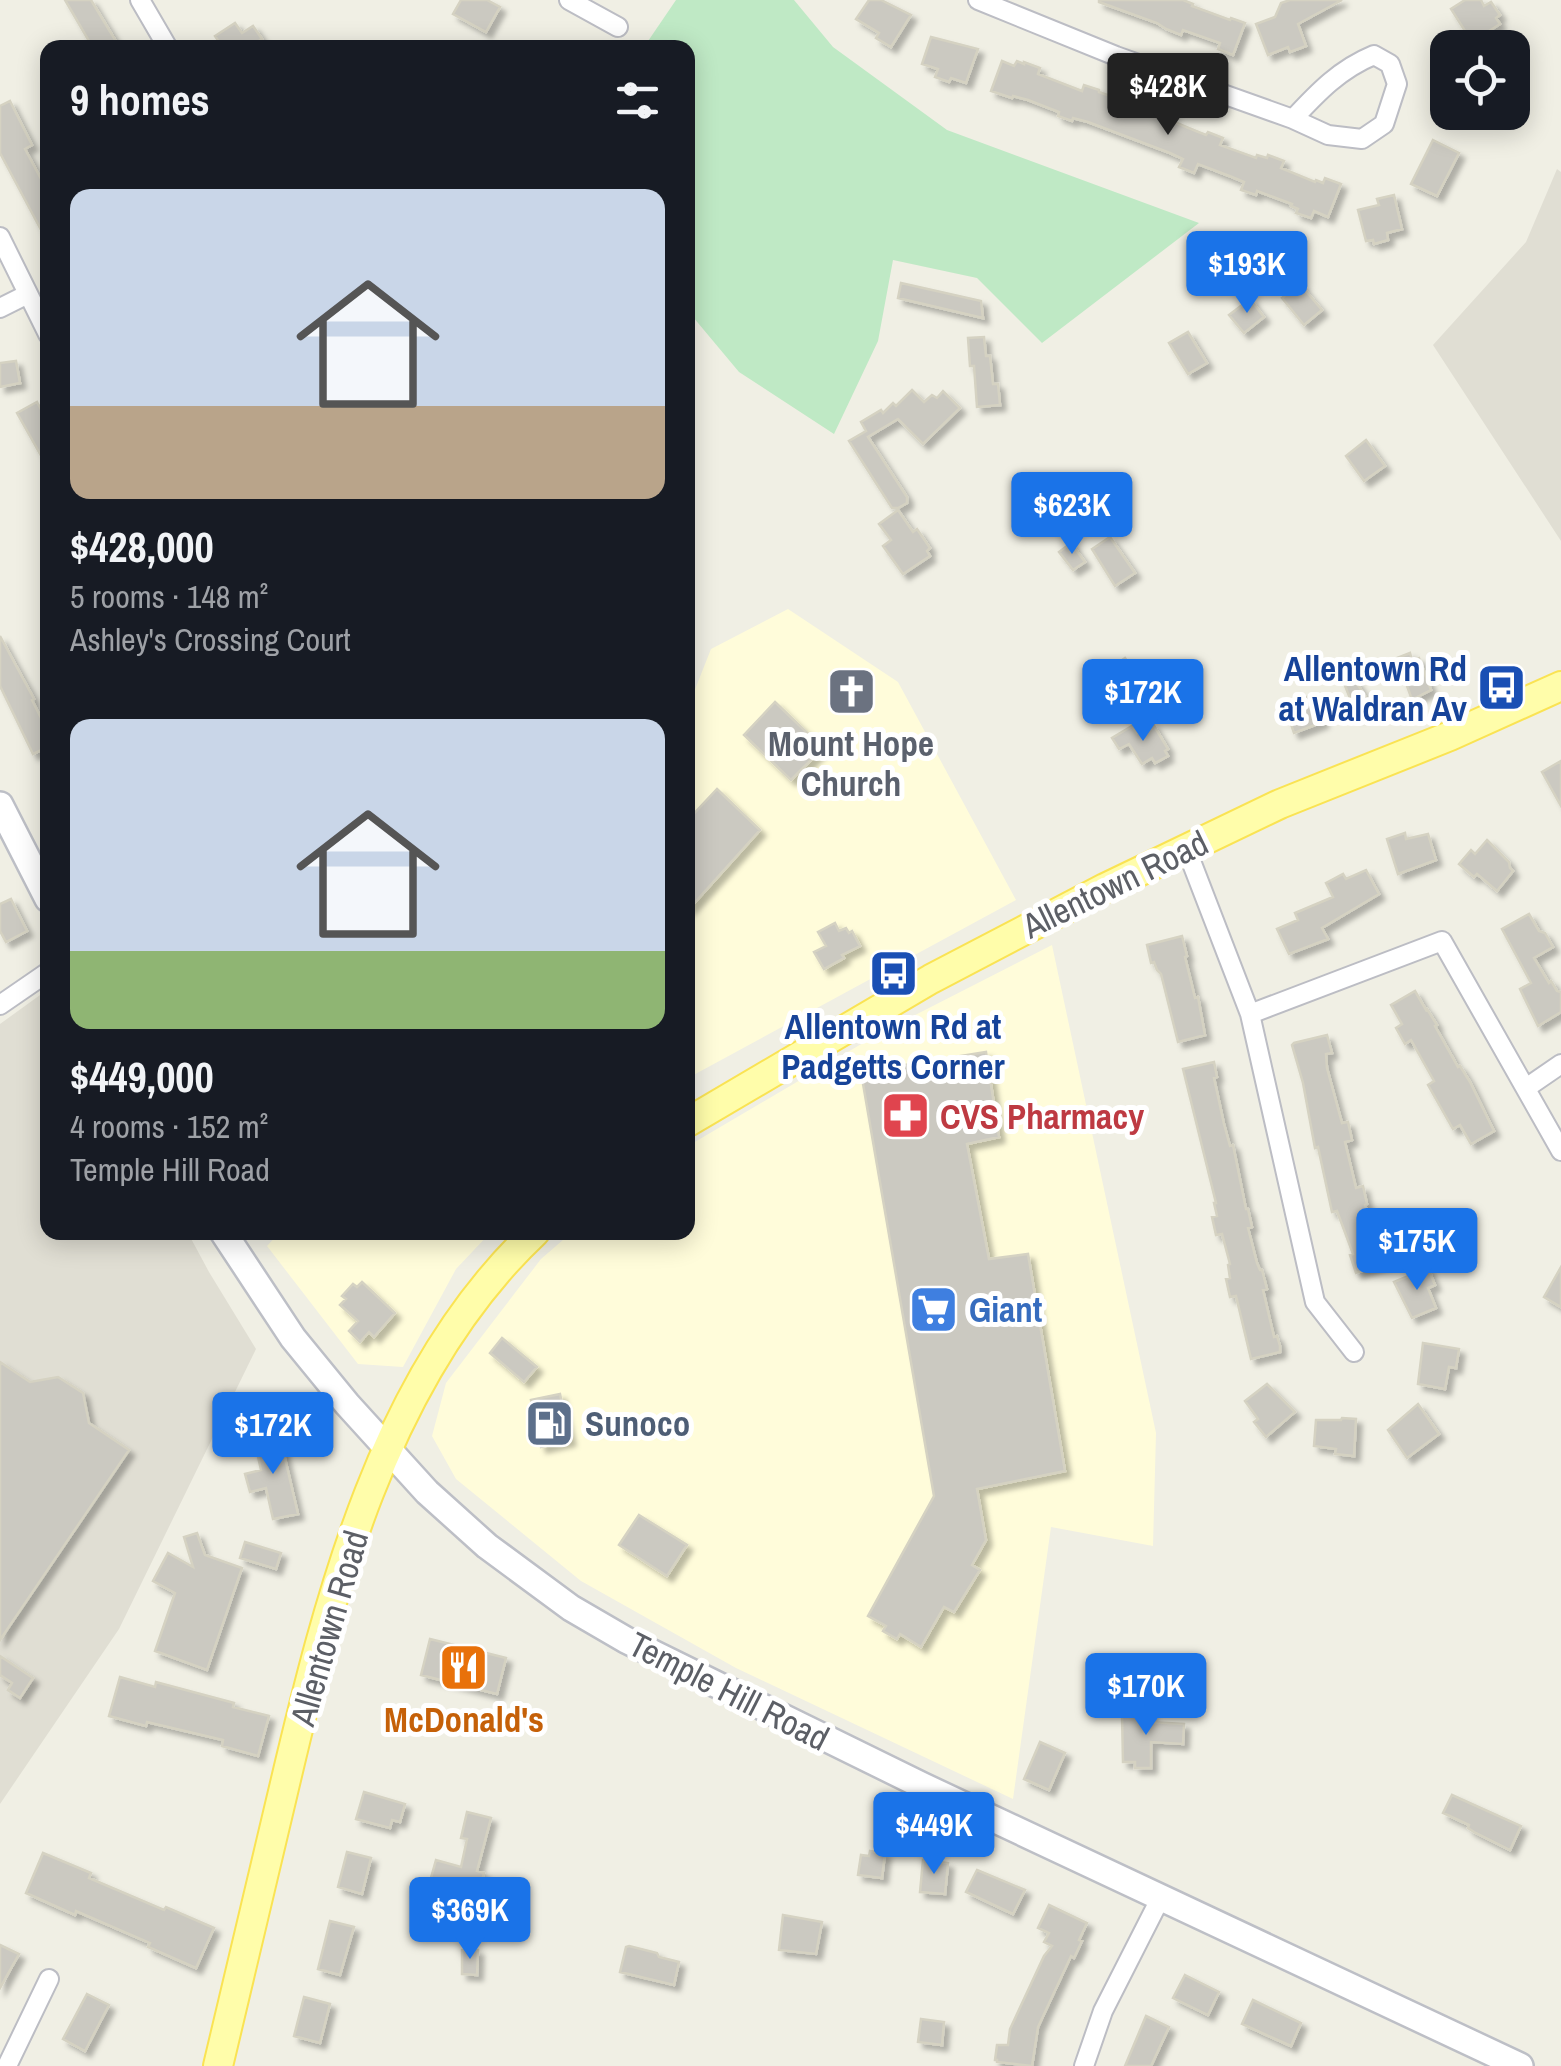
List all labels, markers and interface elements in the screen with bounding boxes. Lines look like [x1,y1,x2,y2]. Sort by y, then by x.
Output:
map controls [1430,30,1530,130]
button: locate [1430,30,1530,130]
pin: $428K [1098,53,1238,138]
text: $428K [1129,64,1207,107]
text: 9 homes [70,72,210,128]
icon: filters [610,73,665,128]
pin: $193K [1177,231,1317,316]
text: $193K [1208,242,1286,285]
icon: home [278,254,458,434]
pin: $623K [1002,472,1142,557]
text: $623K [1033,483,1111,526]
text: $428,000 [70,519,214,575]
text: 5 rooms · 148 m² [70,575,268,618]
text: Ashley's Crossing Court [70,618,351,661]
place label: Allentown Rd at Waldran Av [1279,645,1467,732]
pin: $172K [1073,659,1213,744]
bus stop icon: Allentown Rd at Waldran Av [1476,662,1528,714]
church icon: Mount Hope Church [825,665,877,717]
text: $172K [1104,670,1182,713]
place label: Mount Hope Church [768,720,934,807]
icon: home [278,784,458,964]
street label: Allentown Road [1013,819,1216,950]
bus stop icon: Allentown Rd at Padgetts Corner [867,948,919,1000]
place label: Allentown Rd at Padgetts Corner [781,1003,1005,1090]
text: $449,000 [70,1049,214,1105]
pharmacy icon: CVS Pharmacy [879,1090,931,1142]
place label: CVS Pharmacy [940,1093,1144,1140]
text: 4 rooms · 152 m² [70,1105,268,1148]
text: Temple Hill Road [70,1148,270,1191]
pin: $175K [1347,1208,1487,1293]
text: $175K [1378,1219,1456,1262]
supermarket icon: Giant [908,1283,960,1335]
place label: Giant [969,1286,1043,1333]
pin: $172K [203,1392,343,1477]
fuel station icon: Sunoco [524,1397,576,1449]
place label: Sunoco [585,1400,690,1447]
text: $172K [234,1403,312,1446]
street label: Allentown Road [278,1525,379,1732]
street label: Temple Hill Road [621,1620,837,1762]
restaurant icon: McDonald's [438,1641,490,1693]
pin: $170K [1076,1653,1216,1738]
text: $170K [1107,1664,1185,1707]
place label: McDonald's [384,1696,544,1743]
pin: $449K [864,1792,1004,1877]
text: $449K [895,1803,973,1846]
pin: $369K [400,1877,540,1962]
text: $369K [431,1888,509,1931]

